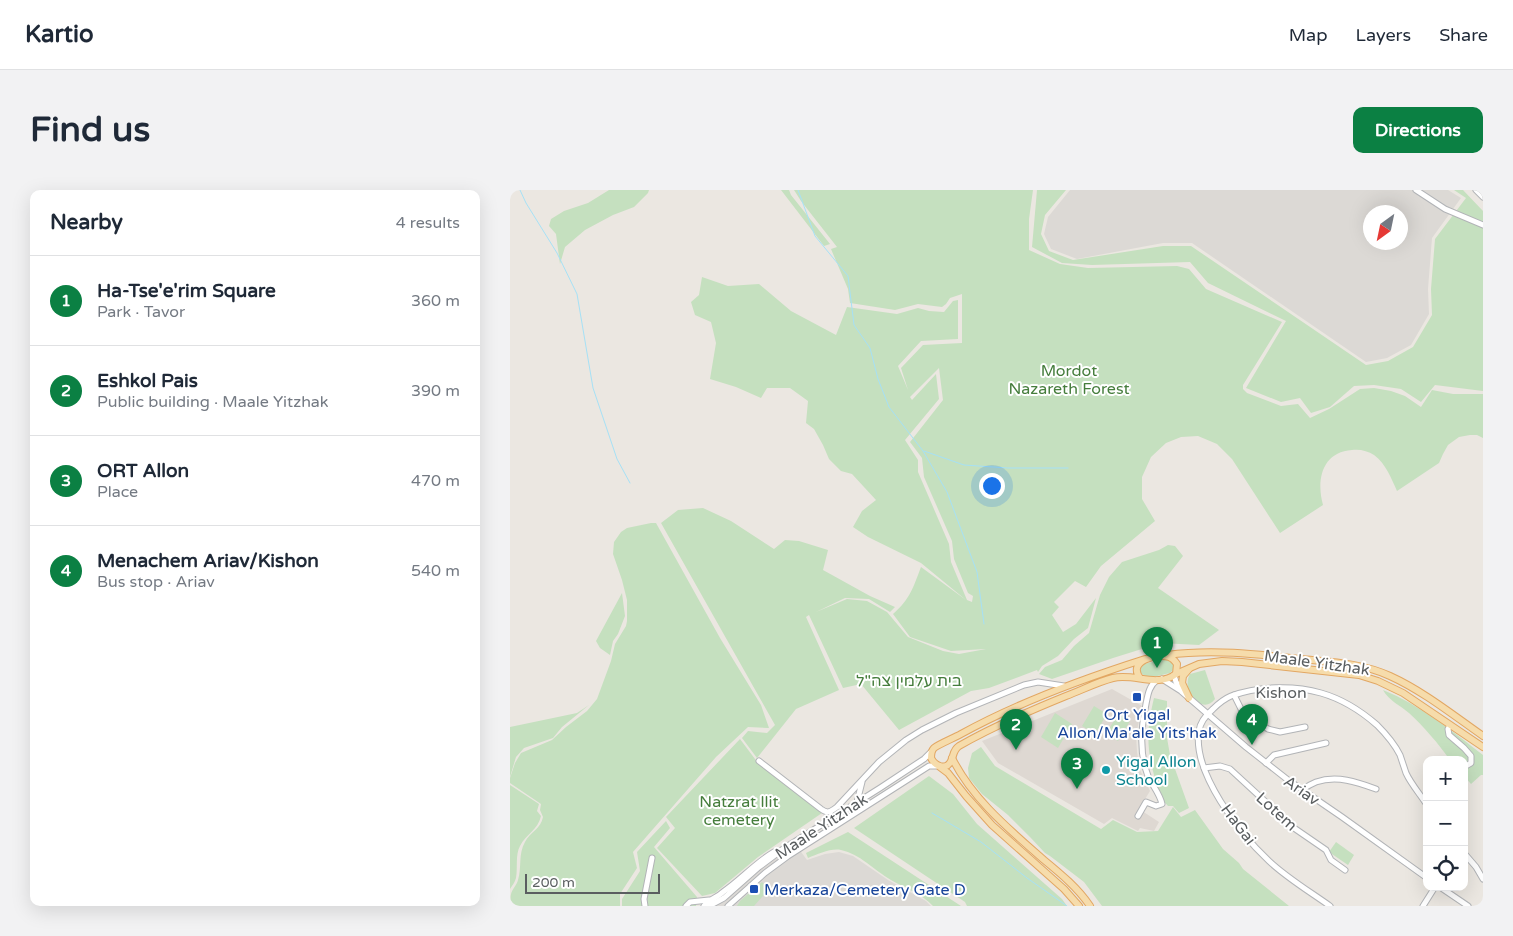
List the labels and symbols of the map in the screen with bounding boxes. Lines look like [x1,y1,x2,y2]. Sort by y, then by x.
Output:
north arrow [1363,205,1408,250]
park label: Mordot Nazareth Forest [1008,361,1130,399]
your location [979,473,1005,499]
pin: 1 [1141,627,1173,668]
street label: Maale Yitzhak [1263,646,1371,680]
park label: בית עלמין צה"ל [856,671,962,691]
street label: Kishon [1255,683,1307,703]
marker: Ort Yigal Allon/Ma'ale Yits'hak [1131,691,1143,703]
pin: 4 [1236,704,1268,745]
place label: Ort Yigal Allon/Ma'ale Yits'hak [1057,705,1217,743]
pin: 2 [1000,709,1032,750]
pin: 3 [1061,748,1093,789]
place label: Yigal Allon School [1116,752,1197,790]
marker: Yigal Allon School [1100,764,1112,776]
street label: Ariav [1280,771,1324,811]
street label: Lotem [1252,788,1301,835]
street label: Maale Yitzhak [772,789,872,864]
park label: Natzrat Ilit cemetery [699,792,779,830]
street label: HaGai [1216,800,1260,849]
scale bar [525,871,660,894]
place label: Merkaza/Cemetery Gate D [764,880,966,900]
marker: Merkaza/Cemetery Gate D [748,883,760,895]

